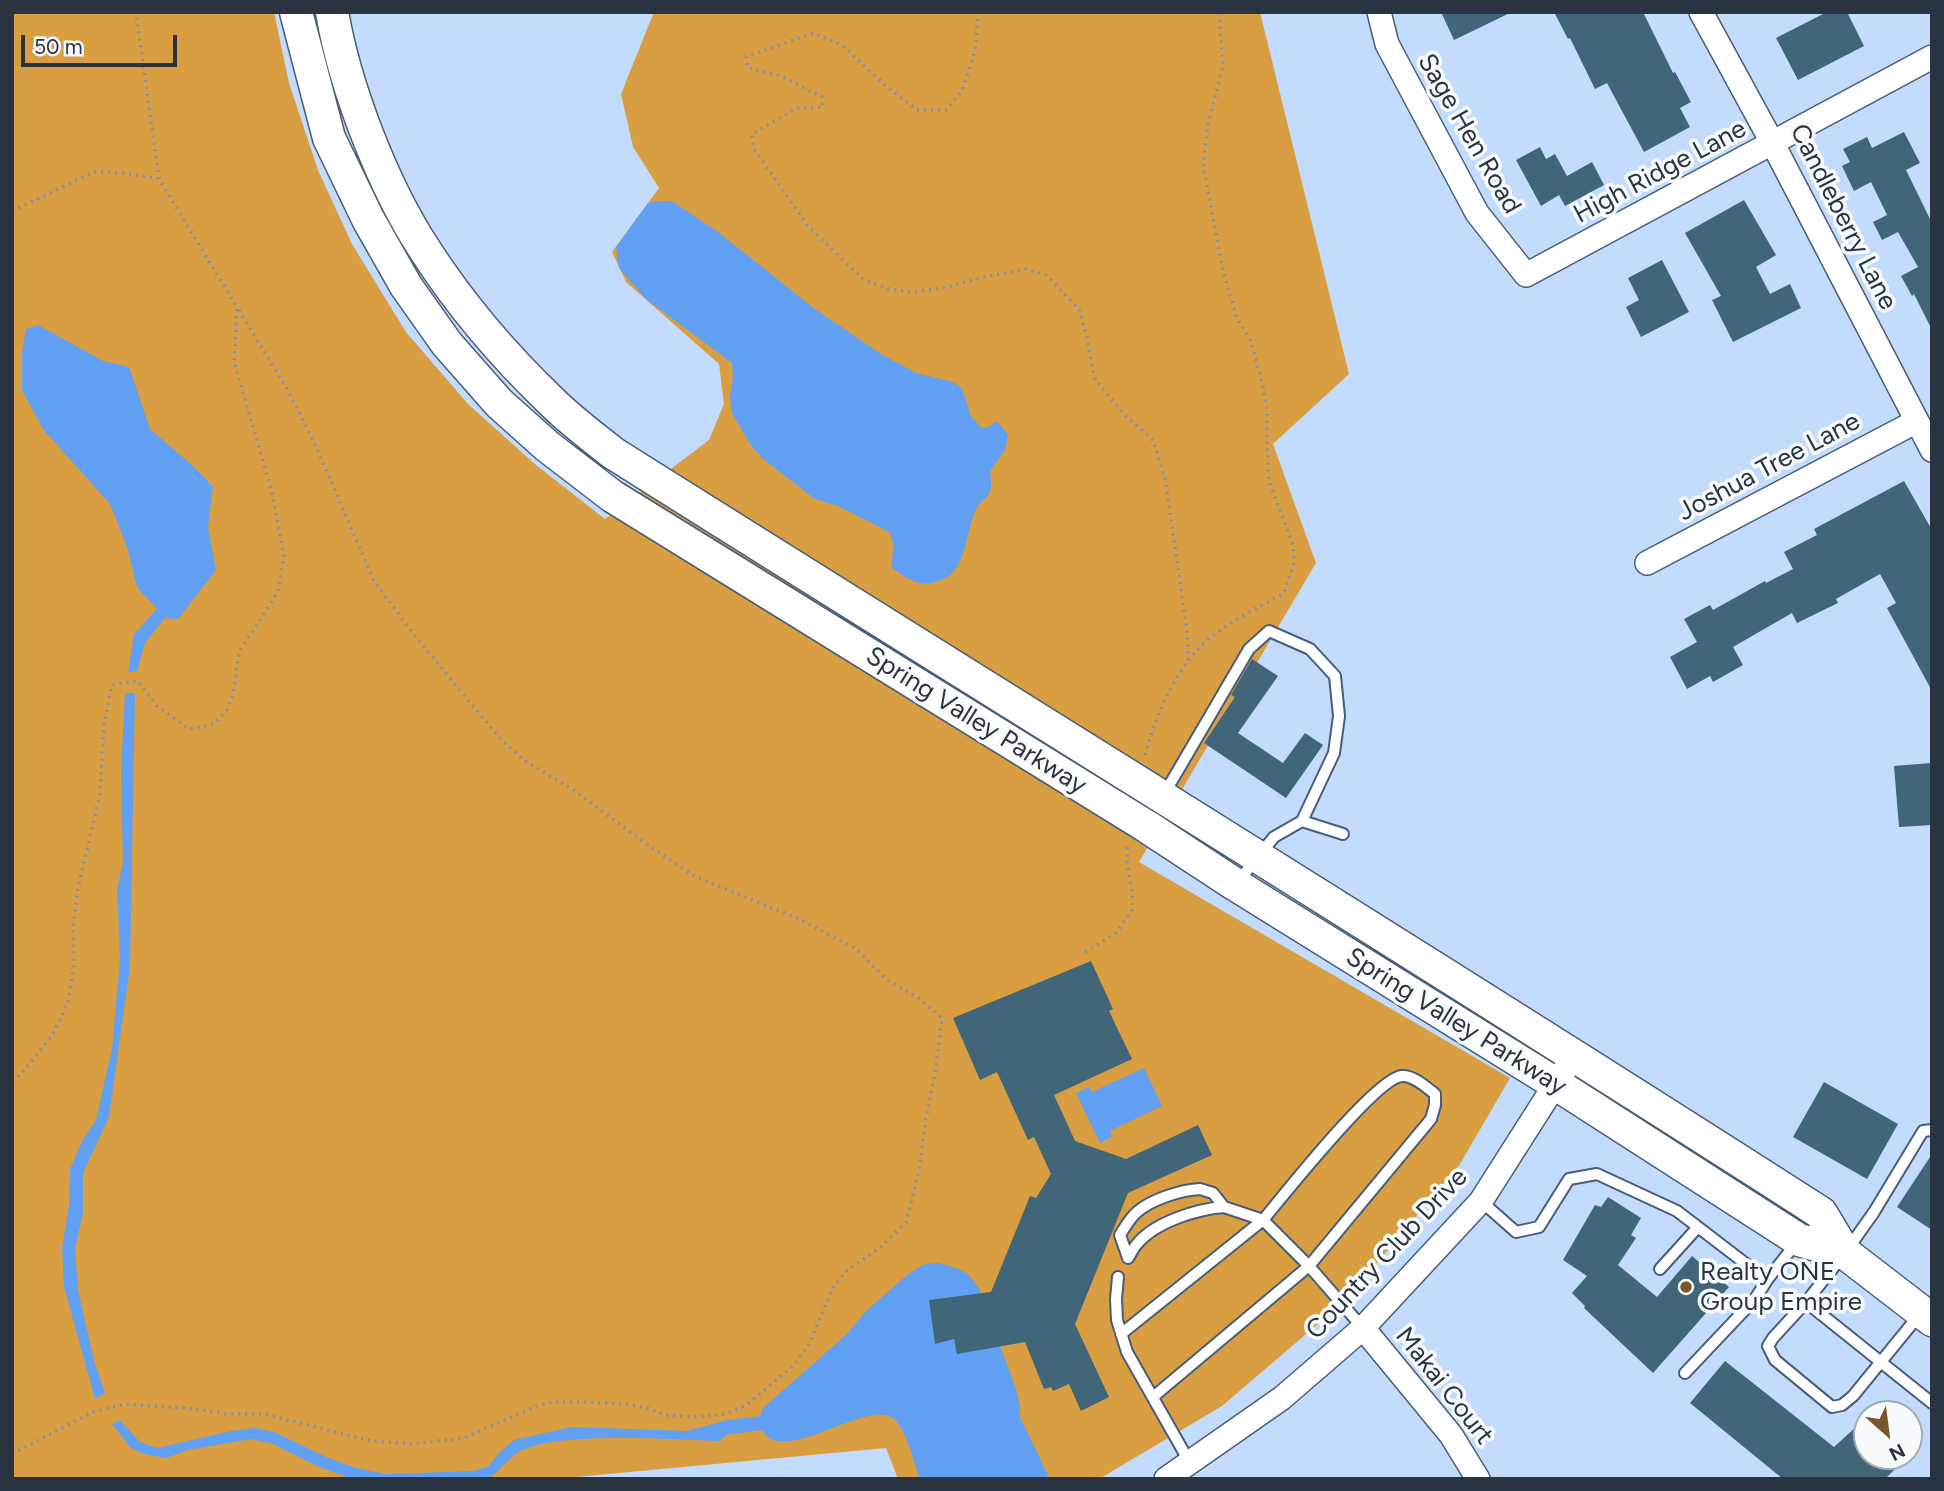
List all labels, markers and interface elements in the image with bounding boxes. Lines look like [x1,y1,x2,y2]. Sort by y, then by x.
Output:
scale bar [24,21,180,65]
text: 50 m [34,34,83,59]
street label: Sage Hen Road [1411,48,1527,220]
street label: High Ridge Lane [1569,113,1751,231]
street label: Candleberry Lane [1783,119,1903,315]
street label: Joshua Tree Lane [1673,406,1865,528]
street label: Spring Valley Parkway [860,640,1092,802]
street label: Spring Valley Parkway [1340,941,1572,1103]
street label: Country Club Drive [1300,1162,1474,1346]
place label: Realty ONE Group Empire [1700,1256,1862,1318]
marker: Realty ONE Group Empire [1678,1279,1694,1295]
street label: Makai Court [1389,1321,1499,1451]
north arrow [1853,1400,1923,1470]
text: N [1885,1439,1909,1466]

